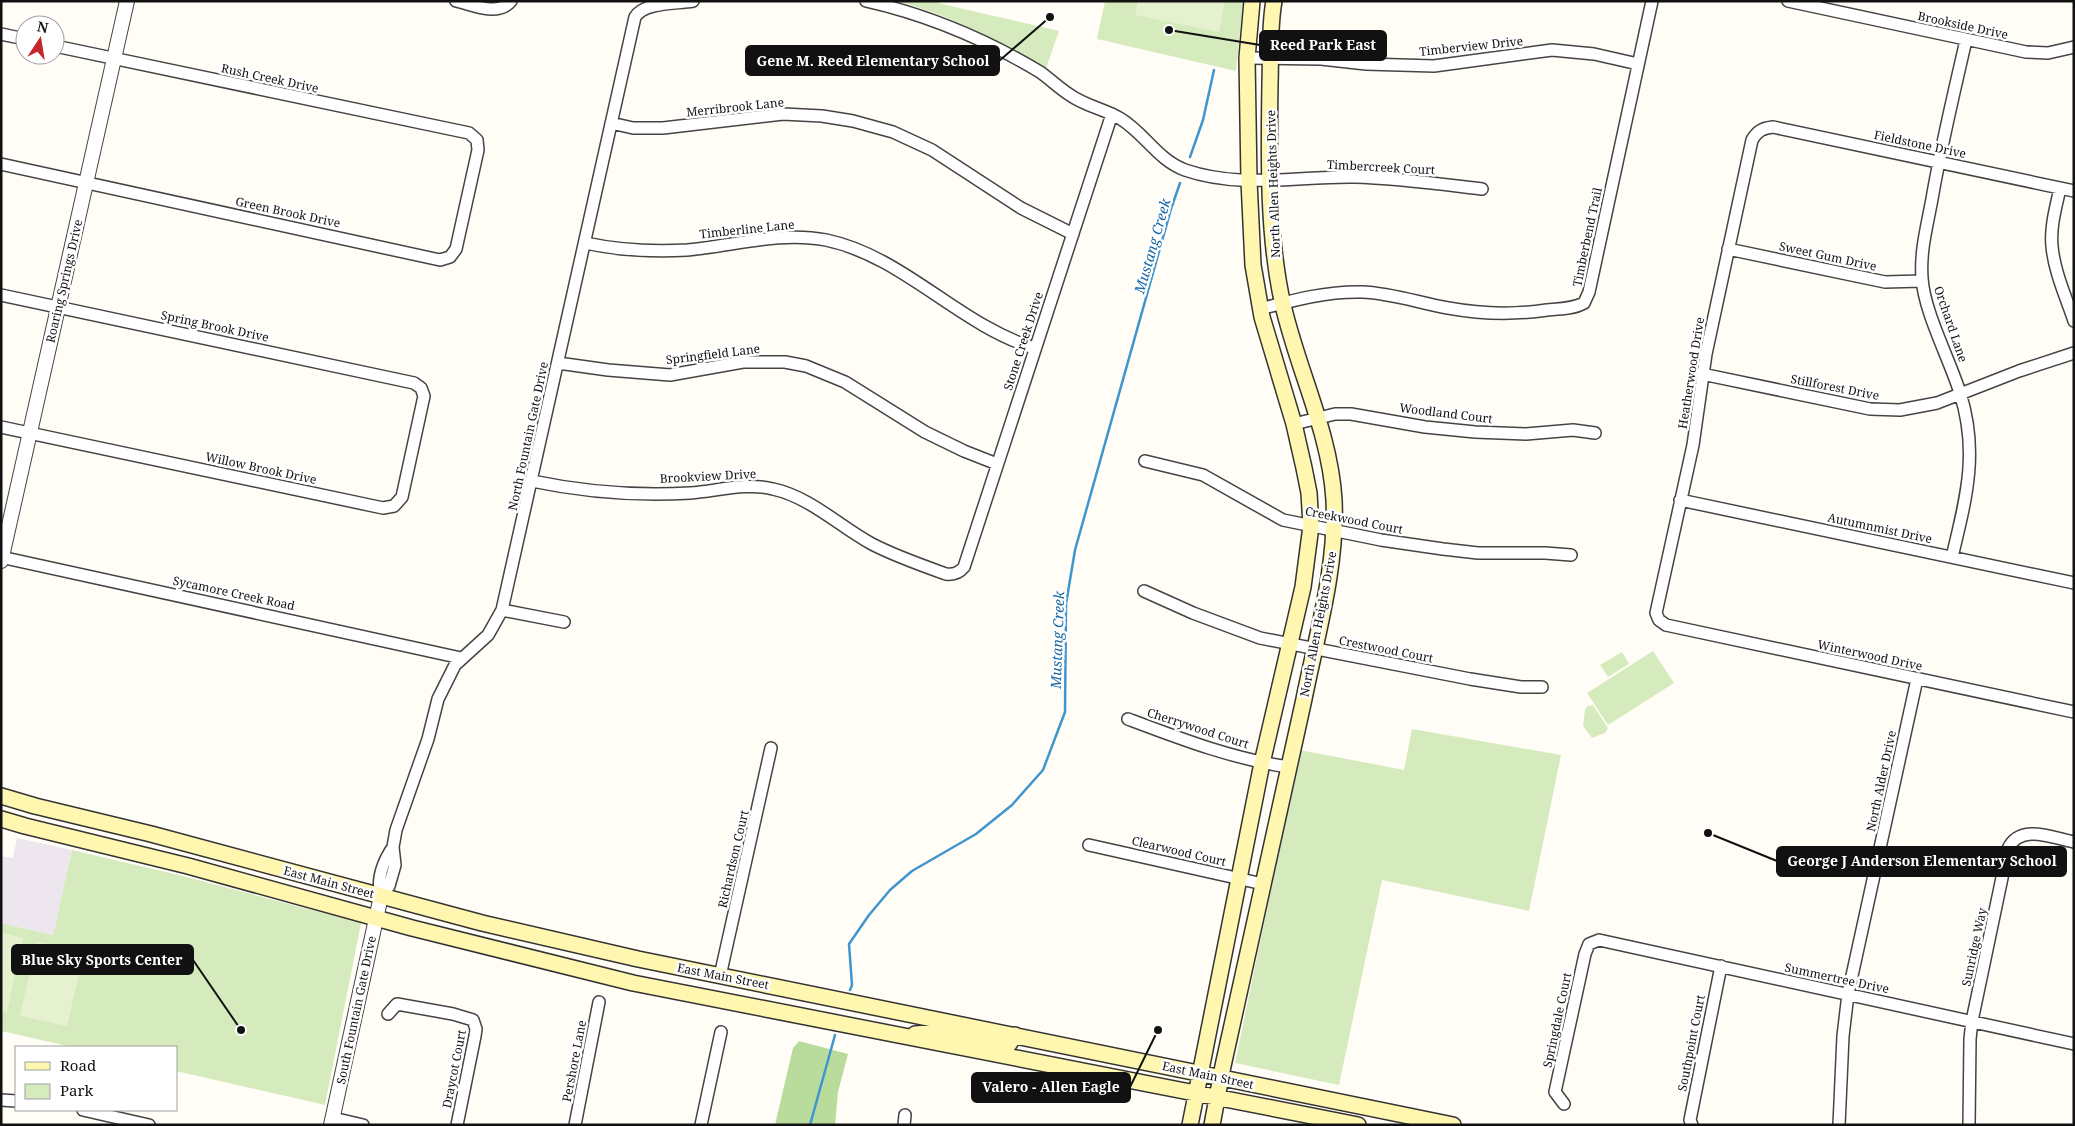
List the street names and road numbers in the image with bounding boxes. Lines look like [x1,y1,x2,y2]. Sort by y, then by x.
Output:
street label: Brookside Drive [1916,7,2010,43]
street label: Timberview Drive [1418,32,1524,60]
street label: Rush Creek Drive [220,59,320,97]
street label: Merribrook Lane [685,93,785,121]
street label: North Allen Heights Drive [1262,110,1284,258]
street label: Fieldstone Drive [1872,126,1968,162]
street label: Timbercreek Court [1326,156,1436,178]
street label: Timberbend Trail [1568,186,1606,288]
street label: Green Brook Drive [234,193,342,231]
street label: Timberline Lane [699,216,795,242]
street label: Roaring Springs Drive [42,218,86,344]
street label: Sweet Gum Drive [1778,237,1878,275]
street label: Orchard Lane [1930,284,1972,364]
street label: Stone Creek Drive [999,290,1047,392]
street label: Spring Brook Drive [160,306,270,346]
street label: Heatherwood Drive [1674,316,1708,430]
street label: Springfield Lane [665,340,761,368]
street label: North Fountain Gate Drive [504,360,552,512]
street label: Stillforest Drive [1789,370,1881,404]
street label: Woodland Court [1399,399,1493,427]
street label: Willow Brook Drive [204,448,318,488]
street label: Brookview Drive [659,465,757,487]
street label: Creekwood Court [1304,502,1404,538]
street label: Autumnmist Drive [1826,509,1934,547]
street label: North Allen Heights Drive [1296,550,1340,698]
street label: Sycamore Creek Road [172,572,297,614]
street label: Crestwood Court [1337,632,1435,666]
street label: Winterwood Drive [1816,636,1924,674]
street label: Cherrywood Court [1145,704,1251,752]
street label: North Alder Drive [1862,729,1900,833]
street label: Richardson Court [713,808,753,910]
street label: Clearwood Court [1130,832,1228,870]
street label: East Main Street [282,862,376,902]
street label: Sunridge Way [1957,906,1991,988]
street label: South Fountain Gate Drive [332,934,380,1086]
street label: East Main Street [676,959,770,993]
street label: Summertree Drive [1783,959,1891,997]
street label: Springdale Court [1539,971,1575,1069]
street label: Southpoint Court [1673,993,1709,1093]
street label: Pershore Lane [558,1019,590,1103]
street label: Draycot Court [438,1028,470,1110]
street label: East Main Street [1161,1057,1255,1093]

